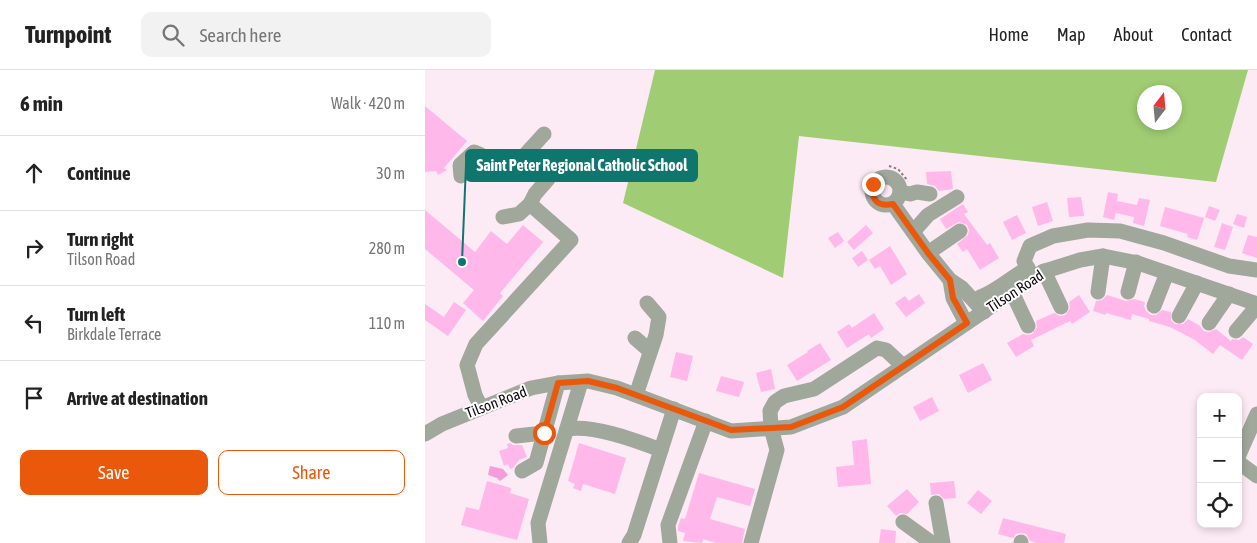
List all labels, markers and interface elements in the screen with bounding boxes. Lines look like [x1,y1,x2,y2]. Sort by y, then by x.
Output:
search box [141,12,491,57]
text: Turnpoint [25,21,111,48]
icon: search [159,21,187,49]
text: Search here [199,24,281,46]
text: Home [989,24,1029,45]
text: Map [1057,24,1086,45]
text: About [1114,24,1153,45]
text: Contact [1181,24,1232,45]
north arrow [1137,85,1182,130]
text: 6 min [20,91,63,115]
text: Walk · 420 m [331,94,405,112]
callout: Saint Peter Regional Catholic School [466,150,697,181]
text: Saint Peter Regional Catholic School [476,156,688,174]
icon: ahead [20,159,48,187]
text: Continue [67,162,131,184]
text: 30 m [376,164,405,182]
route end [862,173,885,196]
text: Turn right [67,228,134,250]
icon: right [20,234,48,262]
text: 280 m [369,239,405,257]
text: Tilson Road [67,250,135,268]
street label: Tilson Road [984,266,1046,316]
text: Turn left [67,303,125,325]
icon: left [20,309,48,337]
text: 110 m [369,314,405,332]
text: Birkdale Terrace [67,325,161,343]
street label: Tilson Road [463,383,529,421]
icon: arrive [20,384,48,412]
text: Arrive at destination [67,387,208,409]
map controls [1197,393,1242,528]
button: + [1197,393,1242,438]
route start [533,422,556,445]
button: − [1197,438,1242,483]
button: Save [20,450,208,495]
button: Share [218,450,405,495]
button: locate [1197,483,1242,528]

